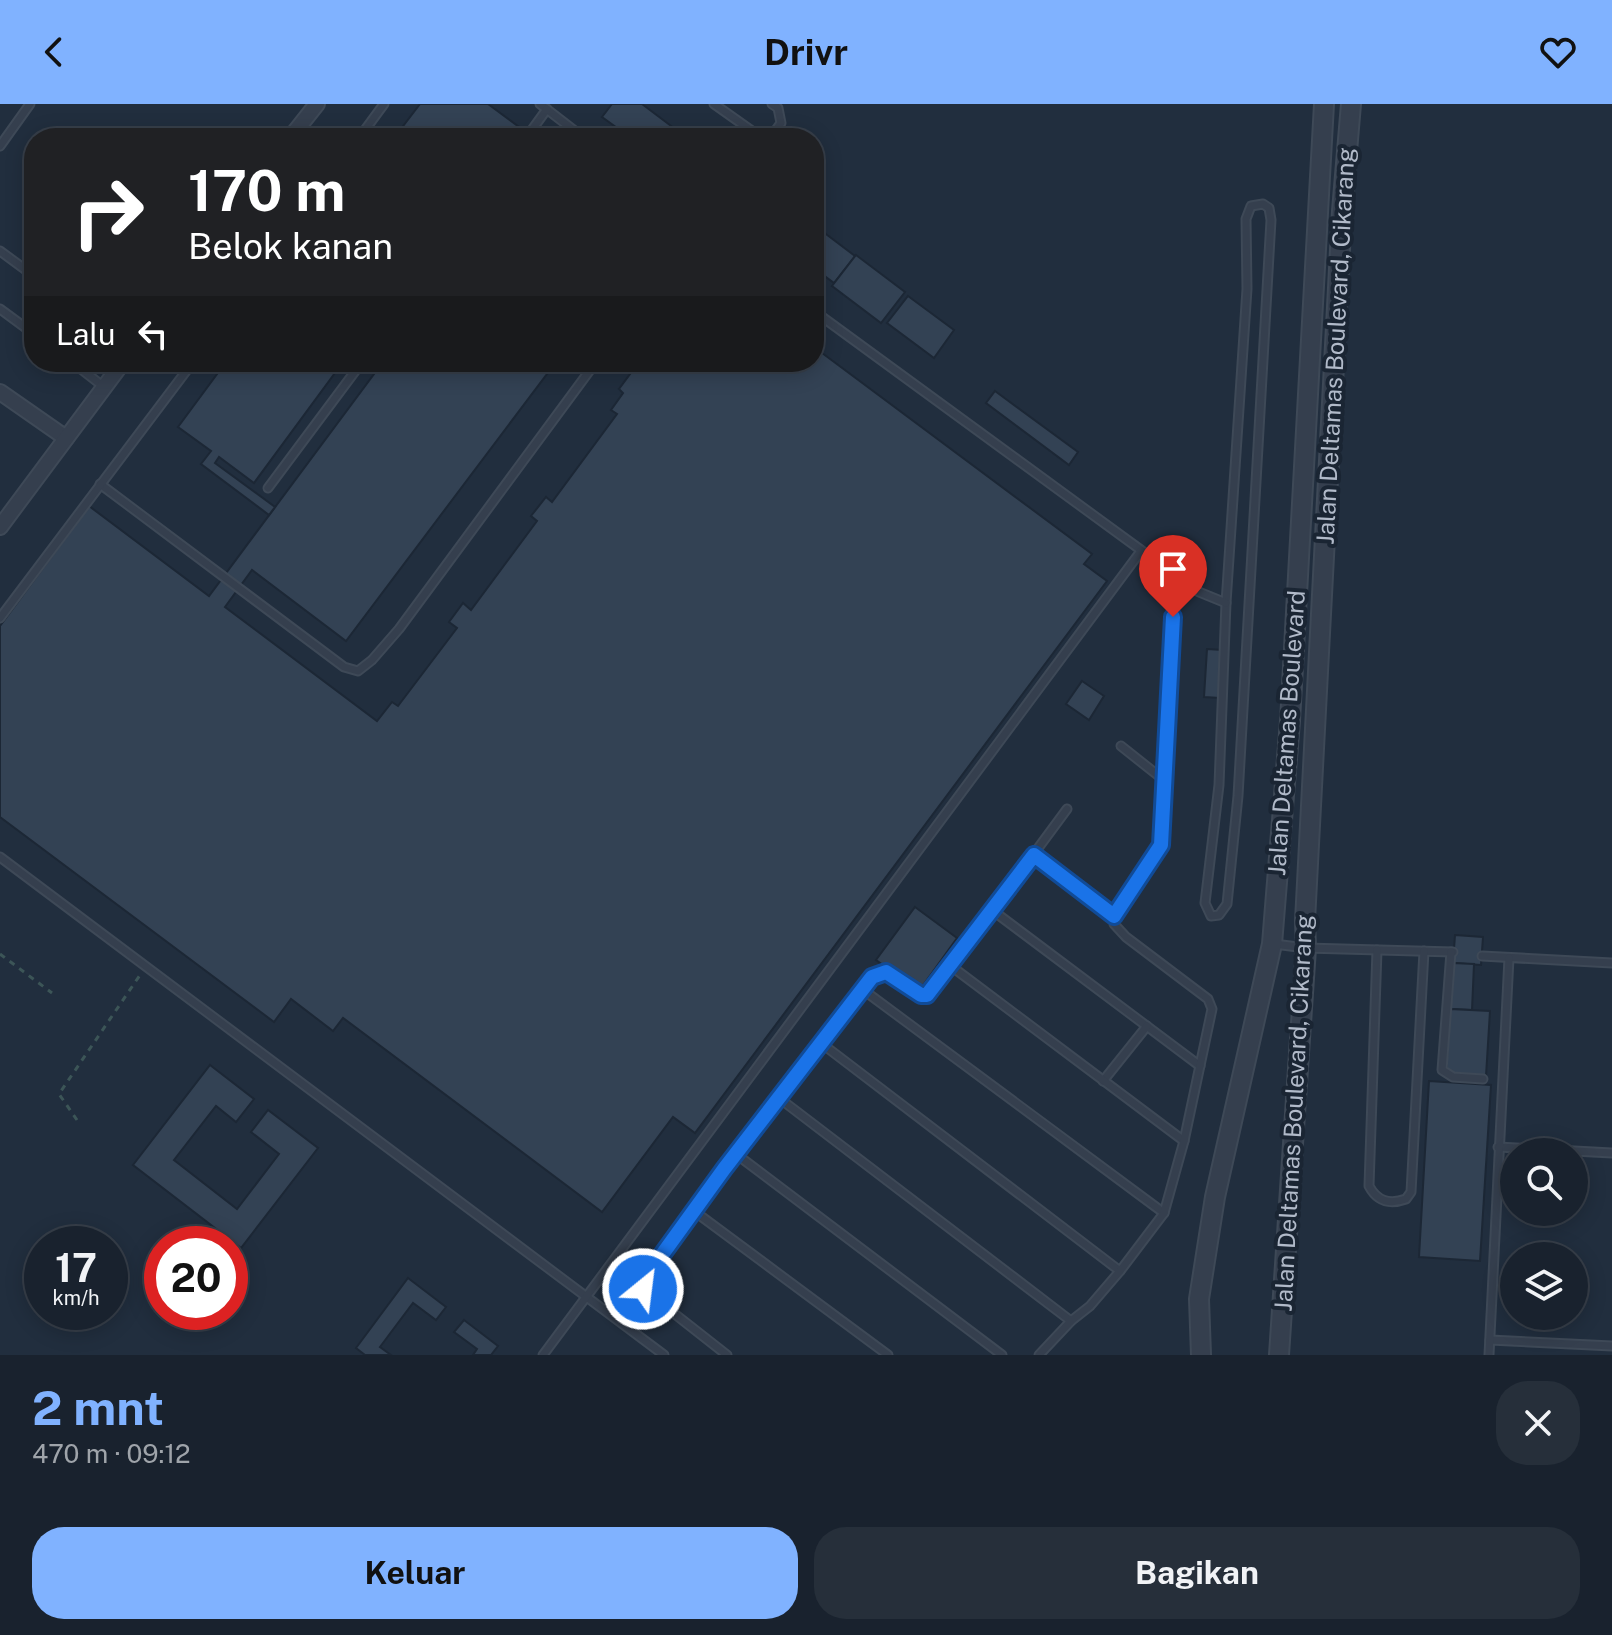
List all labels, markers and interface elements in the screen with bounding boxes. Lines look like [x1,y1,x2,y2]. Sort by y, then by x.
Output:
icon: back [32,30,76,74]
icon: heart [1536,30,1580,74]
text: Drivr [764,31,848,73]
street label: Jalan Deltamas Boulevard, Cikarang [1311,147,1359,545]
text: 170 m [188,158,345,224]
icon: right [56,160,160,264]
text: Belok kanan [188,225,393,267]
icon: left [131,312,175,356]
text: Lalu [56,316,115,352]
pin [1139,535,1207,617]
icon: arrive [1151,547,1195,591]
street label: Jalan Deltamas Boulevard [1262,589,1310,877]
street label: Jalan Deltamas Boulevard, Cikarang [1269,914,1317,1312]
map controls [1500,1138,1588,1330]
button: search [1500,1138,1588,1226]
speed limit sign: 20 [144,1226,248,1330]
button: layers [1500,1242,1588,1330]
text: 17 [55,1244,97,1291]
position arrow [601,1247,685,1331]
text: km/h [52,1286,100,1310]
text: 2 mnt [32,1379,164,1436]
button: close [1496,1381,1580,1465]
text: 470 m · 09:12 [32,1438,191,1469]
button: Keluar [32,1527,798,1619]
button: Bagikan [814,1527,1580,1619]

